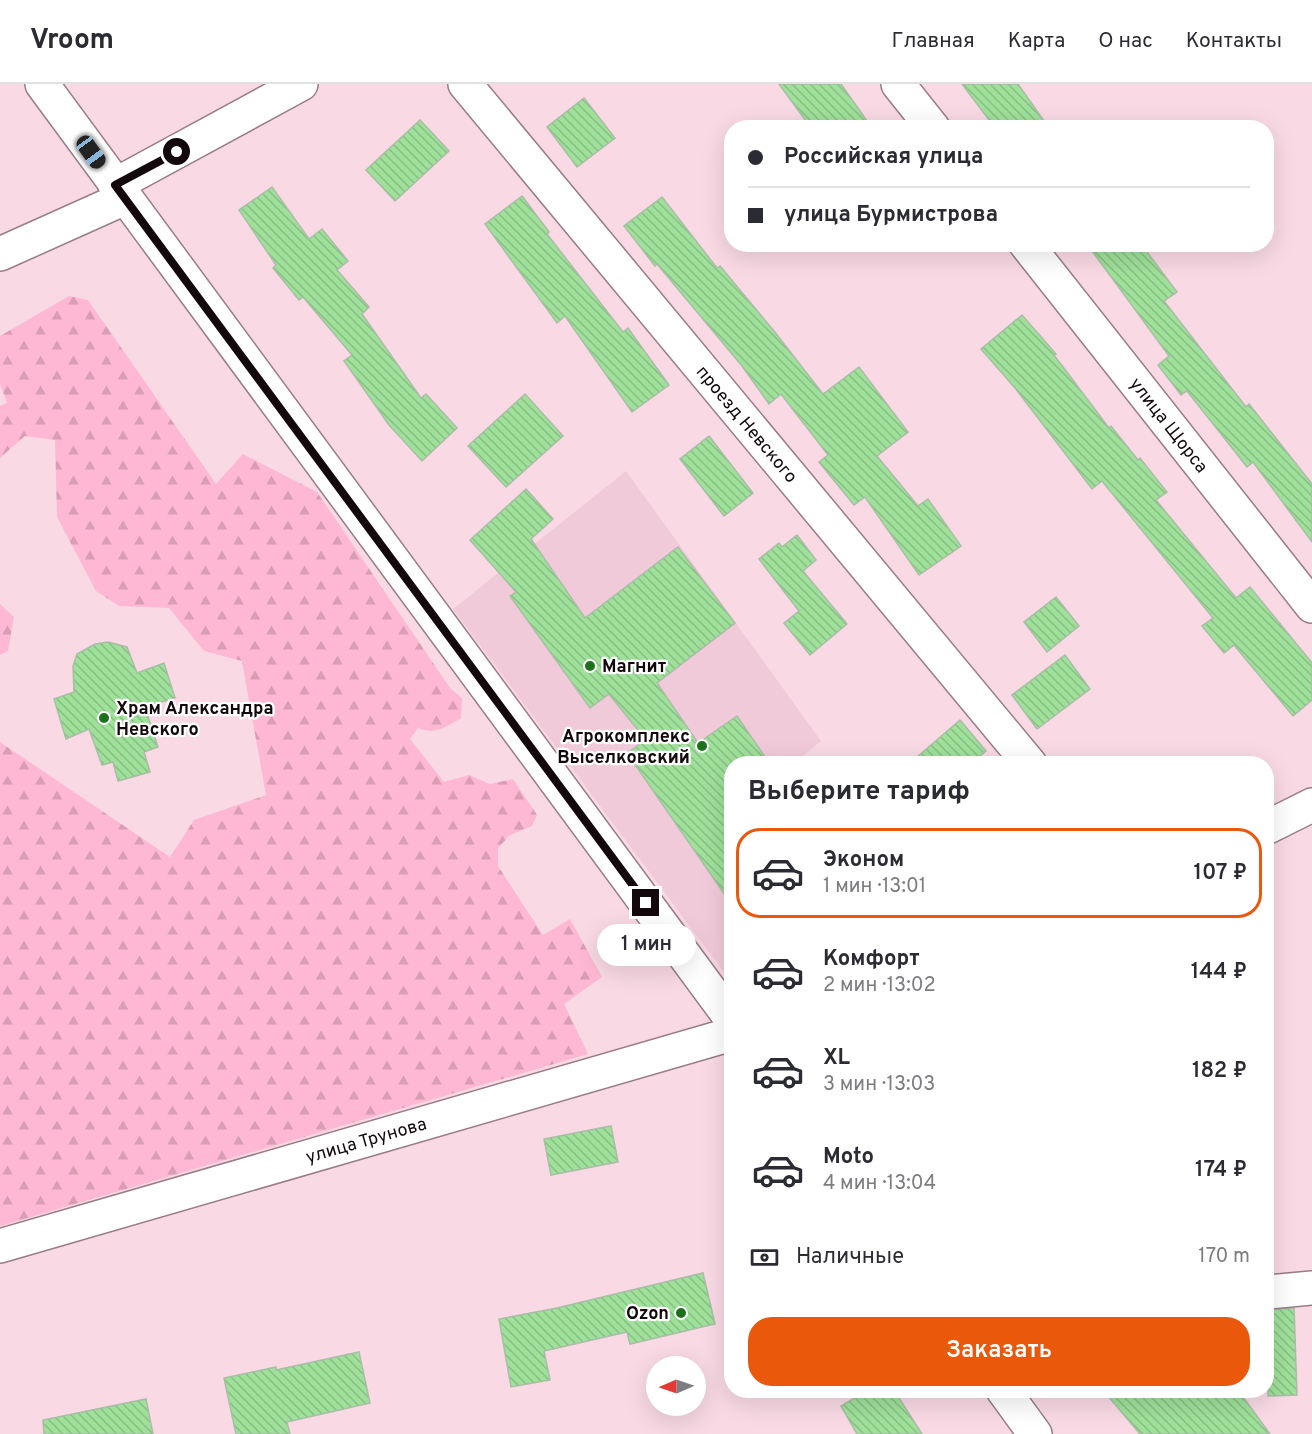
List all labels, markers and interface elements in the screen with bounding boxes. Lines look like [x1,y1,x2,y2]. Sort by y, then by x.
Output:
text: Vroom [30,23,114,59]
text: Главная [891,28,975,55]
text: Карта [1008,28,1065,55]
text: О нас [1098,28,1153,55]
text: Контакты [1186,28,1282,55]
car [73,132,109,172]
route start [163,138,190,165]
text: Российская улица [784,144,983,171]
text: улица Бурмистрова [784,202,998,229]
street label: проезд Невского [690,362,802,488]
street label: улица Щорса [1123,374,1212,478]
place label: Магнит [602,656,667,679]
marker: Магнит [583,659,597,673]
place label: Храм Александра Невского [116,698,274,742]
marker: Храм Александра Невского [97,711,111,725]
place label: Агрокомплекс Выселковский [557,726,690,770]
marker: Агрокомплекс Выселковский [695,739,709,753]
text: Выберите тариф [748,775,970,809]
icon: car [751,846,805,900]
text: Эконом [823,847,904,874]
text: 107 ₽ [1193,860,1247,887]
text: 1 мин · 13:01 [823,874,926,900]
route end [632,889,659,916]
callout: 1 мин [596,924,696,966]
text: 1 мин [621,932,672,958]
icon: car [751,945,805,999]
text: Комфорт [823,946,920,973]
text: 144 ₽ [1191,959,1247,986]
text: 2 мин · 13:02 [823,973,936,999]
icon: car [751,1044,805,1098]
text: XL [823,1045,850,1072]
text: 182 ₽ [1192,1058,1247,1085]
text: 3 мин · 13:03 [823,1072,935,1098]
street label: улица Трунова [303,1113,429,1170]
icon: car [751,1143,805,1197]
text: Moto [823,1144,874,1171]
text: 174 ₽ [1195,1157,1247,1184]
text: 4 мин · 13:04 [823,1171,936,1197]
icon: cash [748,1241,781,1274]
text: Наличные [796,1244,904,1271]
text: 170 m [1198,1244,1250,1270]
place label: Ozon [626,1303,669,1326]
marker: Ozon [674,1306,688,1320]
button: Заказать [748,1317,1250,1386]
north arrow [646,1356,706,1416]
map controls [646,1356,706,1416]

